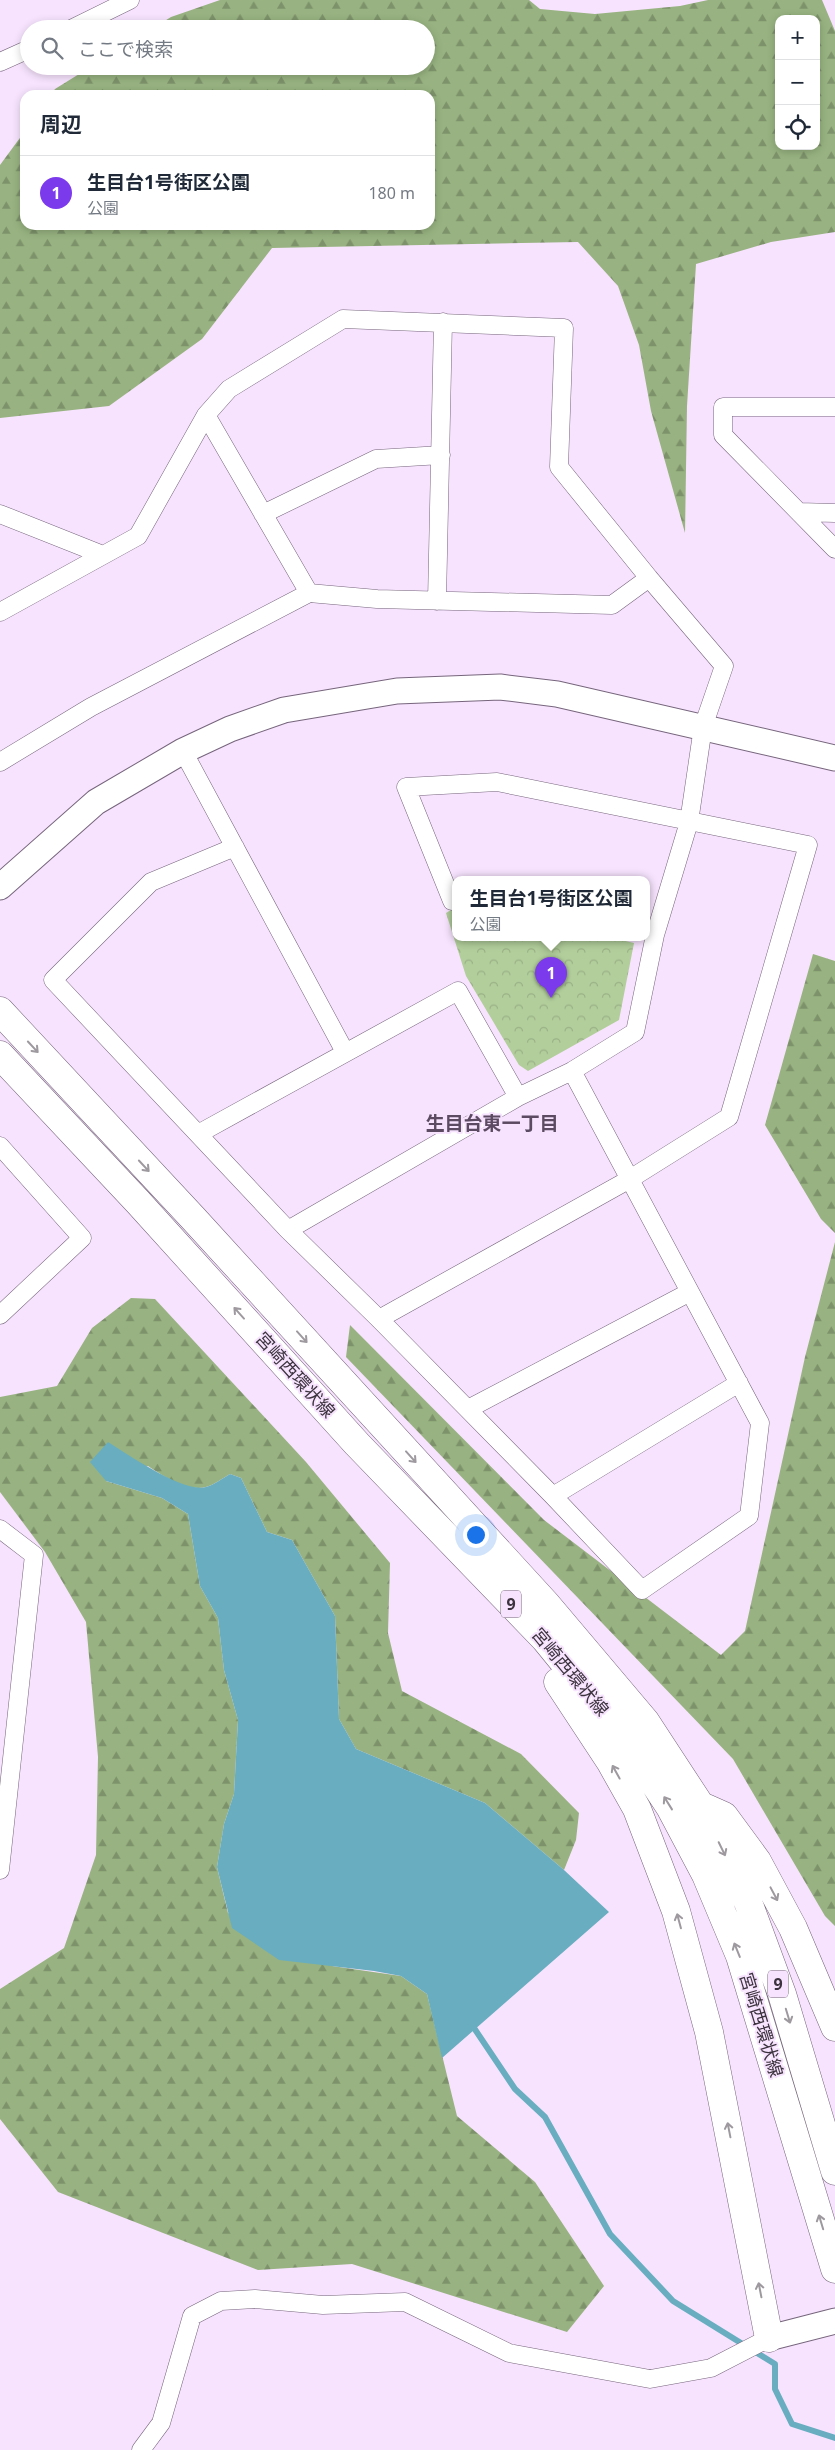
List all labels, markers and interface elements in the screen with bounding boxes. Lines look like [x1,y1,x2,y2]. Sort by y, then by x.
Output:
map controls [775,15,820,150]
button: + [775,15,820,60]
search box [20,20,435,75]
icon: search [38,34,66,62]
text: ここで検索 [78,36,173,62]
button: − [775,60,820,105]
button: locate [775,105,820,150]
text: 周辺 [40,110,82,138]
text: 生目台1号街区公園 [87,169,250,195]
text: 1 [51,182,61,204]
text: 180 m [368,182,415,204]
text: 公園 [87,197,119,219]
popup [452,876,650,941]
text: 生目台1号街区公園 [470,885,632,911]
text: 公園 [470,913,502,935]
pin: 1 [535,957,567,998]
one-way arrow [27,1041,39,1053]
district label: 生目台東一丁目 [425,1110,559,1136]
one-way arrow [138,1159,150,1172]
one-way arrow [233,1306,245,1319]
street label: 宮崎西環状線 [251,1326,341,1422]
one-way arrow [296,1330,308,1343]
one-way arrow [405,1450,417,1463]
your location [463,1522,489,1548]
road number: 9 [501,1590,521,1618]
street label: 宮崎西環状線 [527,1622,615,1720]
one-way arrow [611,1765,621,1779]
one-way arrow [662,1797,672,1811]
one-way arrow [718,1841,727,1856]
one-way arrow [770,1886,779,1901]
one-way arrow [674,1914,683,1930]
one-way arrow [732,1943,741,1958]
street label: 宮崎西環状線 [735,1970,789,2080]
road number: 9 [768,1970,788,1998]
one-way arrow [784,2008,794,2024]
one-way arrow [723,2123,733,2139]
one-way arrow [815,2215,825,2231]
one-way arrow [754,2282,764,2298]

